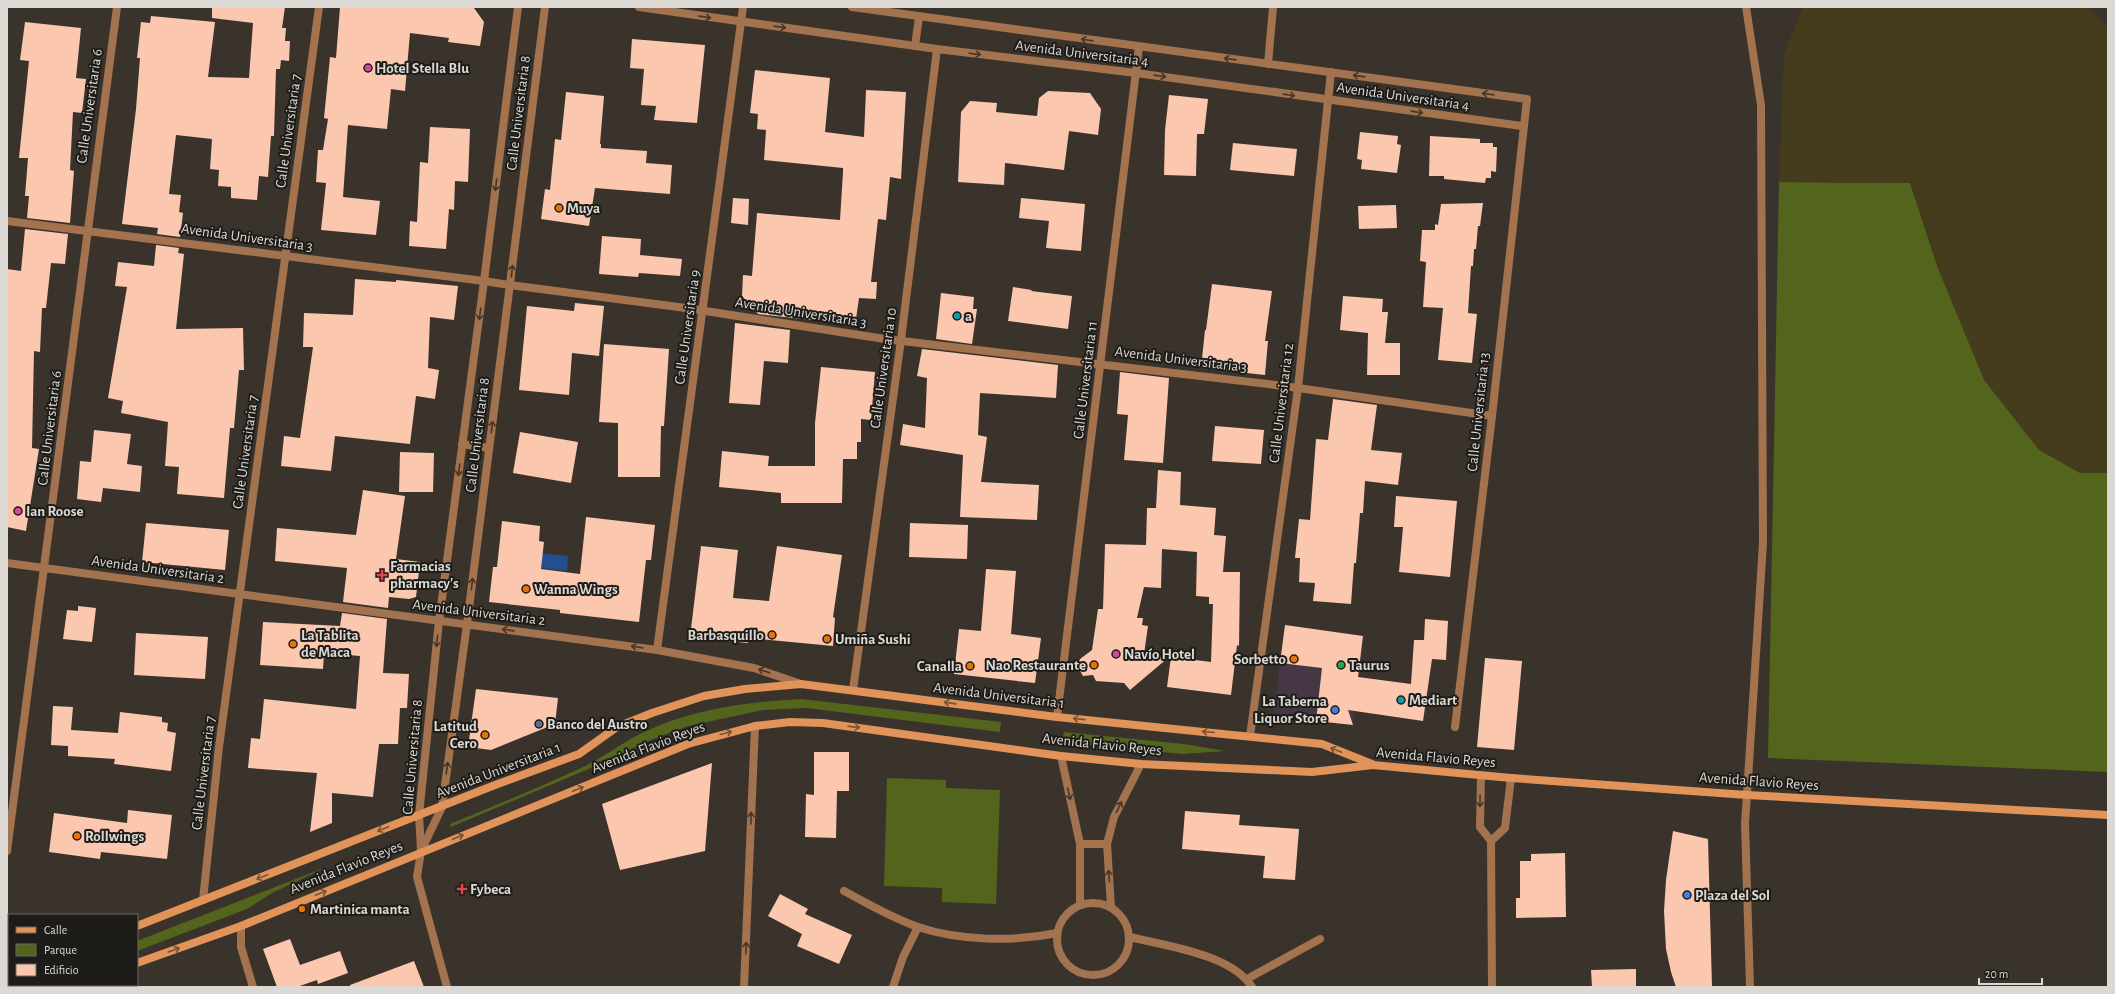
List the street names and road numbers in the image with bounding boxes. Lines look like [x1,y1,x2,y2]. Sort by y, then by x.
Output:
street label: Avenida Universitaria 4 [1014,38,1149,69]
street label: Calle Universitaria 6 [74,48,105,164]
street label: Calle Universitaria 8 [504,55,533,171]
street label: Calle Universitaria 7 [273,73,304,189]
street label: Avenida Universitaria 4 [1335,80,1470,113]
street label: Avenida Universitaria 3 [180,221,314,254]
street label: Calle Universitaria 9 [672,269,703,385]
street label: Avenida Universitaria 3 [734,295,868,330]
street label: Calle Universitaria 10 [868,307,899,429]
street label: Calle Universitaria 11 [1071,320,1100,440]
street label: Calle Universitaria 12 [1267,342,1296,464]
street label: Avenida Universitaria 3 [1114,344,1248,375]
street label: Calle Universitaria 13 [1465,352,1492,472]
street label: Calle Universitaria 6 [35,370,64,486]
street label: Calle Universitaria 8 [463,377,492,493]
street label: Calle Universitaria 7 [230,394,261,510]
street label: Avenida Universitaria 2 [91,553,225,586]
street label: Avenida Universitaria 2 [412,597,546,628]
street label: Avenida Universitaria 1 [932,680,1065,711]
street label: Calle Universitaria 8 [400,699,425,815]
street label: Calle Universitaria 7 [189,715,218,831]
street label: Avenida Flavio Reyes [589,719,707,776]
street label: Avenida Flavio Reyes [1041,731,1162,758]
street label: Avenida Universitaria 1 [434,740,563,801]
street label: Avenida Flavio Reyes [1375,745,1496,770]
street label: Avenida Flavio Reyes [1699,770,1819,793]
street label: Avenida Flavio Reyes [288,838,405,897]

